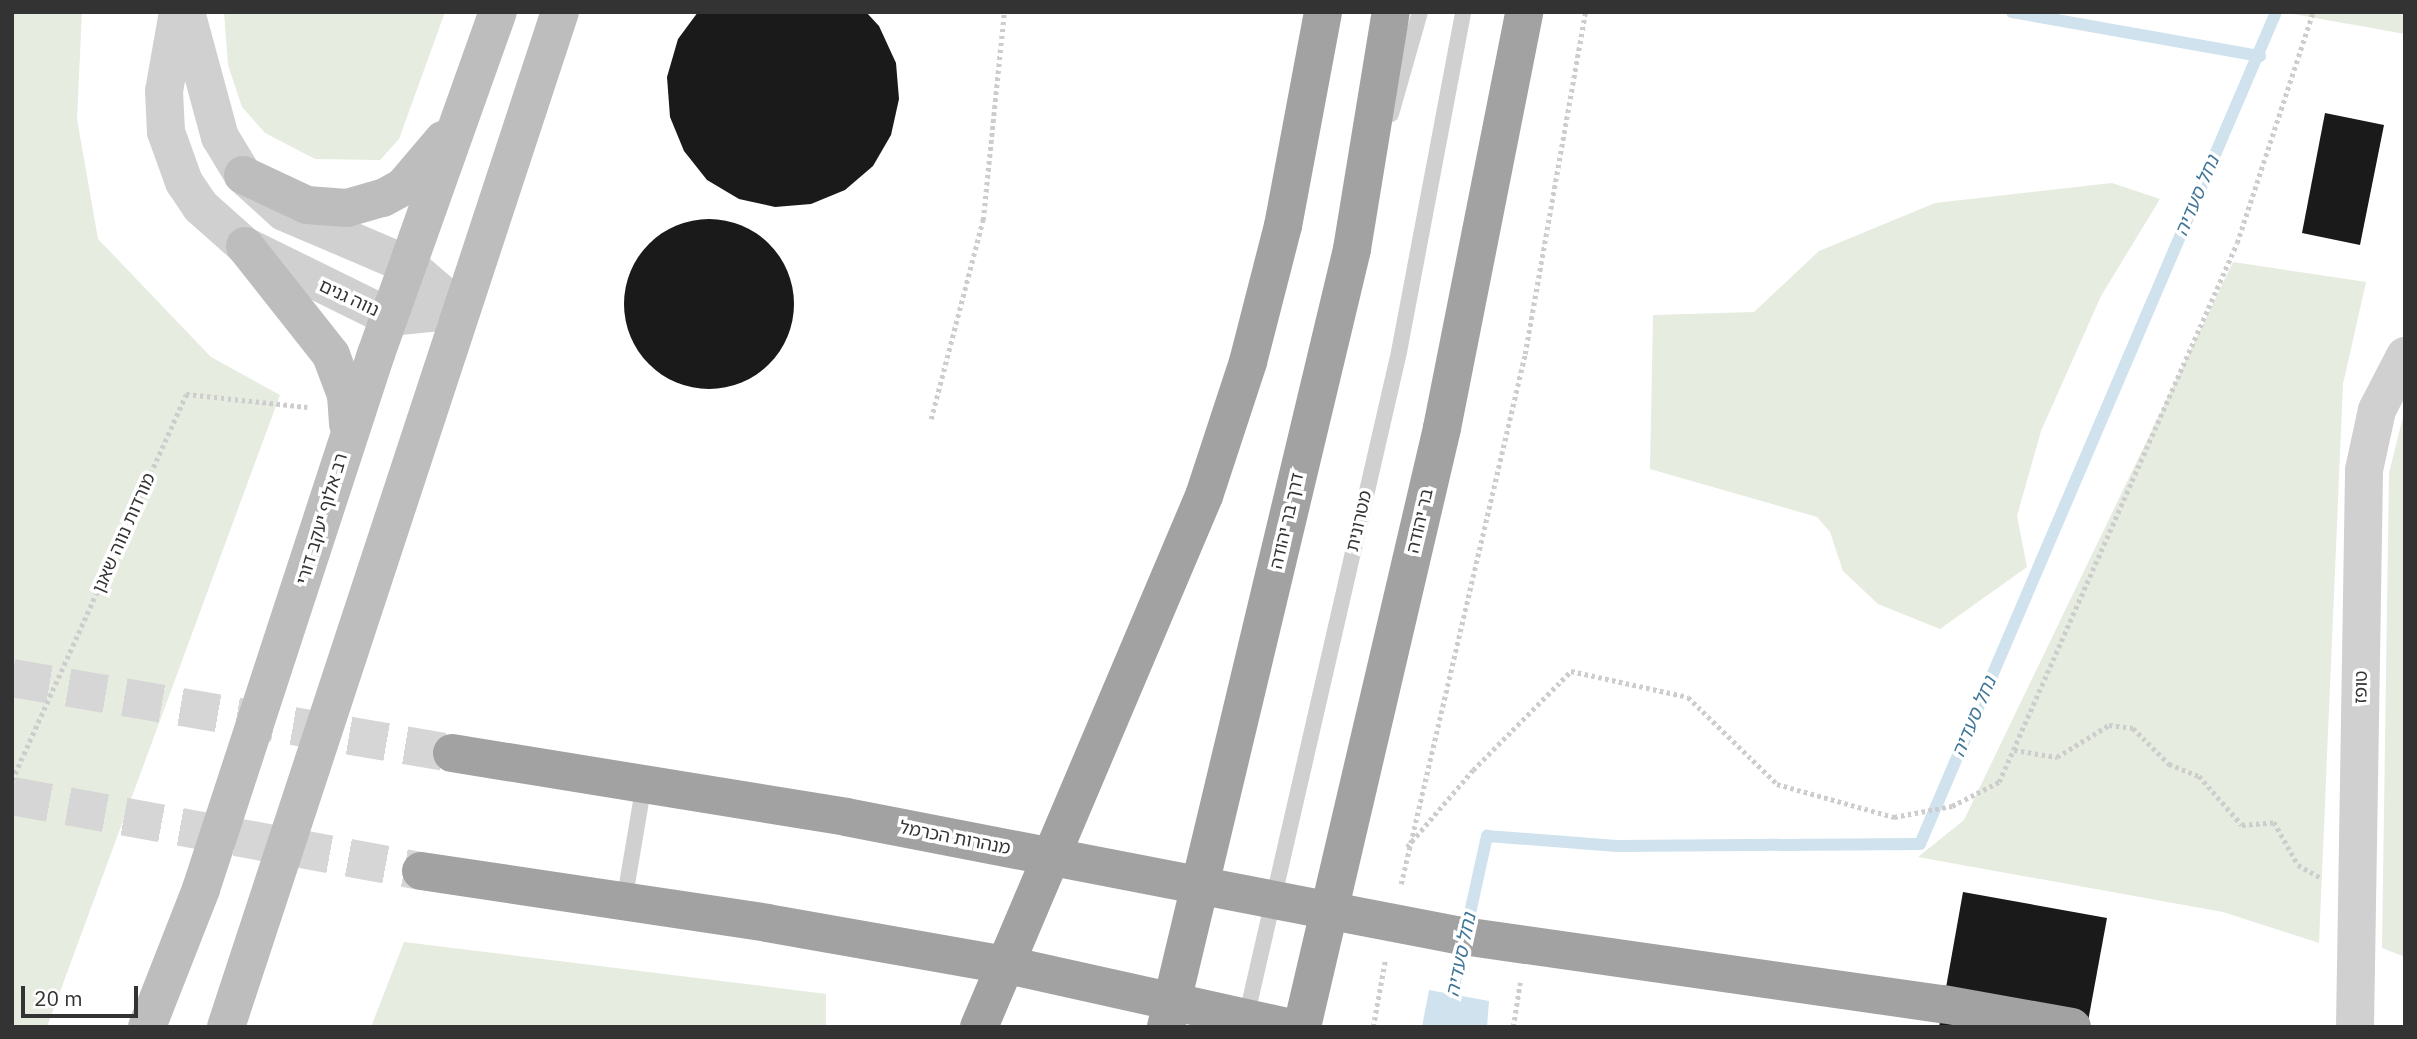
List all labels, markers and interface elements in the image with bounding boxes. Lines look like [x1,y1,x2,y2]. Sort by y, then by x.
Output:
water label: נחל סעדיה [2170,152,2224,240]
street label: נווה גנים [316,275,382,321]
street label: רב אלוף יעקב דורי [292,451,352,587]
street label: מורדות נווה שאנן [88,470,160,596]
street label: דרך בר יהודה [1265,471,1309,571]
street label: בר יהודה [1402,486,1438,556]
street label: מטרונית [1342,488,1376,554]
street label: טופז [2350,670,2372,704]
water label: נחל סעדיה [1947,673,2001,761]
street label: מנהרות הכרמל [898,817,1012,859]
water label: נחל סעדיה [1441,911,1481,999]
scale bar [24,972,142,1016]
text: 20 m [34,984,83,1012]

